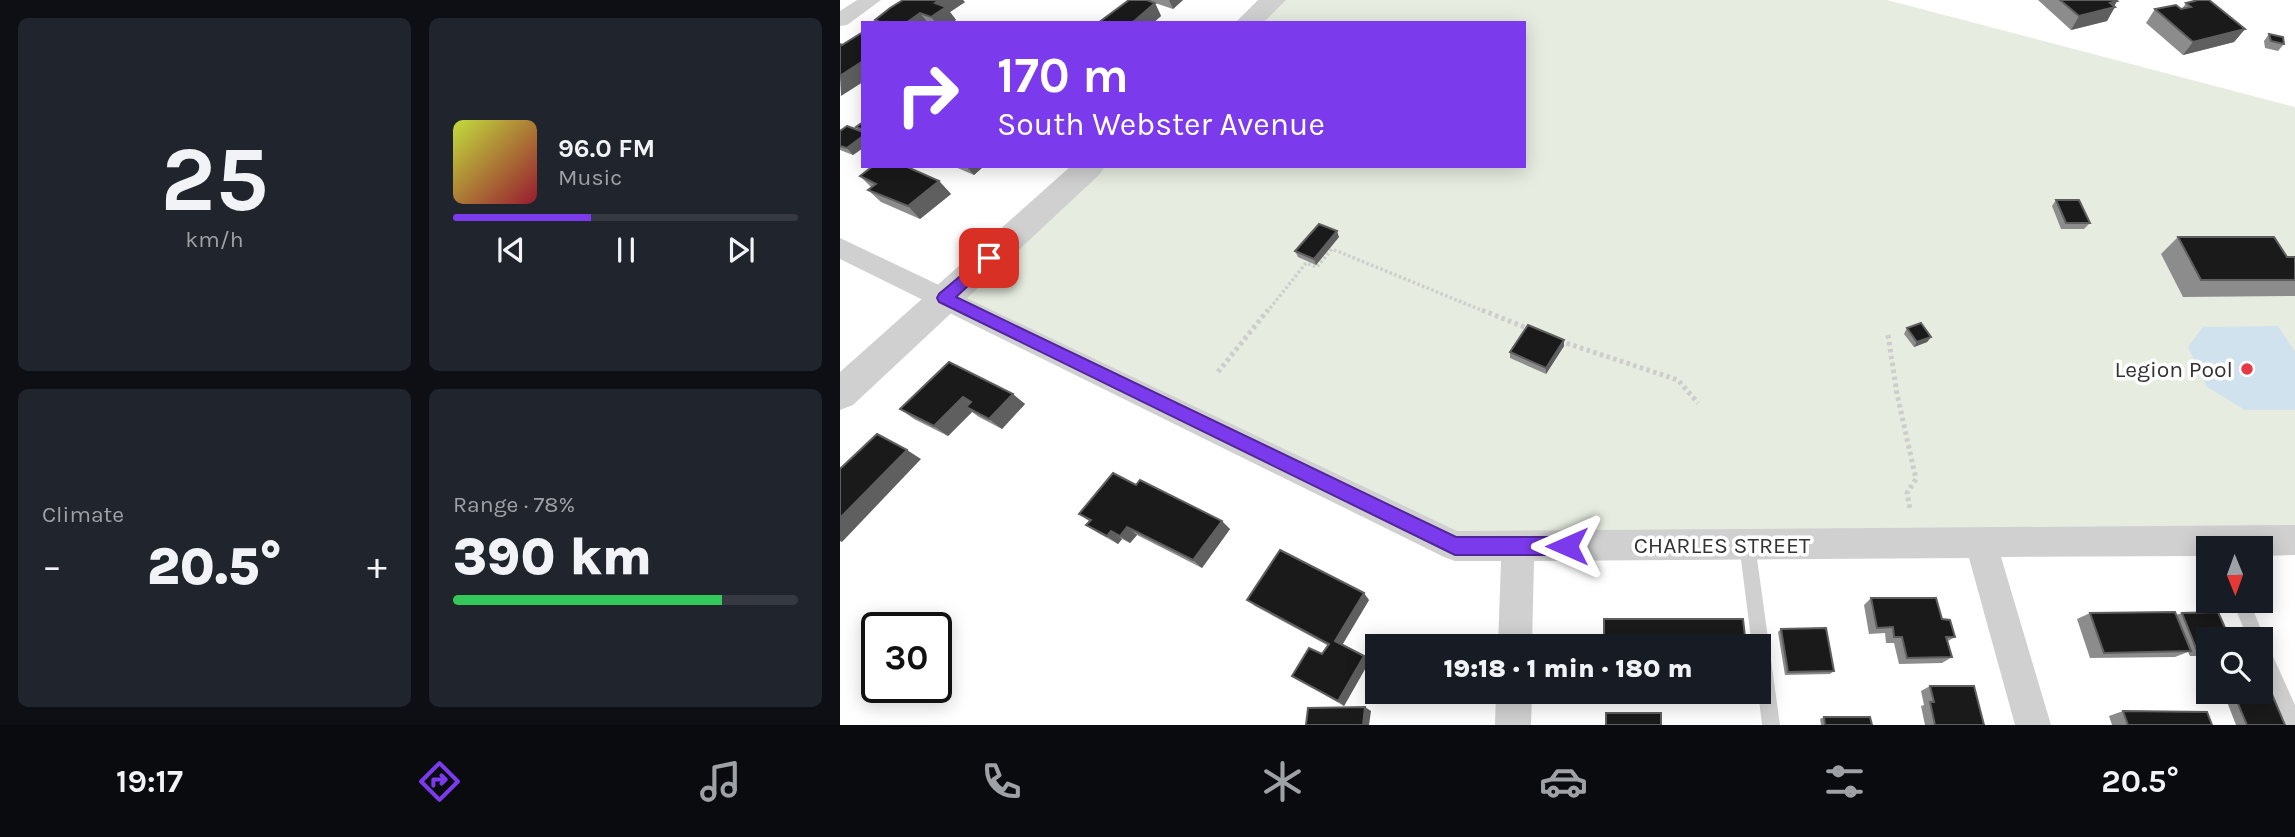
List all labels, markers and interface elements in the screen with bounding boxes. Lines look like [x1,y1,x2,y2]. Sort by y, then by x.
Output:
text: 170 m [997,47,1129,104]
icon: right [882,49,973,140]
text: South Webster Avenue [997,106,1325,143]
text: 25 [160,127,269,233]
text: 96.0 FM [558,133,655,164]
text: Music [558,164,622,191]
text: km/h [185,226,244,253]
pin [959,228,1019,288]
icon: previous [492,231,530,269]
icon: pause [607,231,645,269]
icon: next [722,231,760,269]
icon: arrive [970,239,1008,277]
place label: Legion Pool [2114,356,2233,383]
marker: Legion Pool [2239,361,2255,377]
text: Range · 78% [453,491,575,518]
text: Climate [42,501,124,528]
position arrow [1530,509,1604,583]
text: 390 km [453,526,652,587]
street label: CHARLES STREET [1634,532,1811,559]
text: 20.5° [147,536,282,597]
north arrow [2196,536,2273,612]
map controls [2196,536,2273,704]
text: − [42,544,62,589]
text: + [367,544,387,589]
speed limit sign: 30 [861,612,952,703]
button: search [2196,627,2273,704]
text: 19:18 · 1 min · 180 m [1444,653,1692,684]
icon: directions [415,757,464,806]
icon: music [696,757,745,806]
icon: phone [977,757,1026,806]
icon: climate [1258,757,1307,806]
icon: car [1539,757,1588,806]
icon: filters [1820,757,1869,806]
text: 19:17 [116,763,183,800]
text: 20.5° [2101,763,2179,800]

